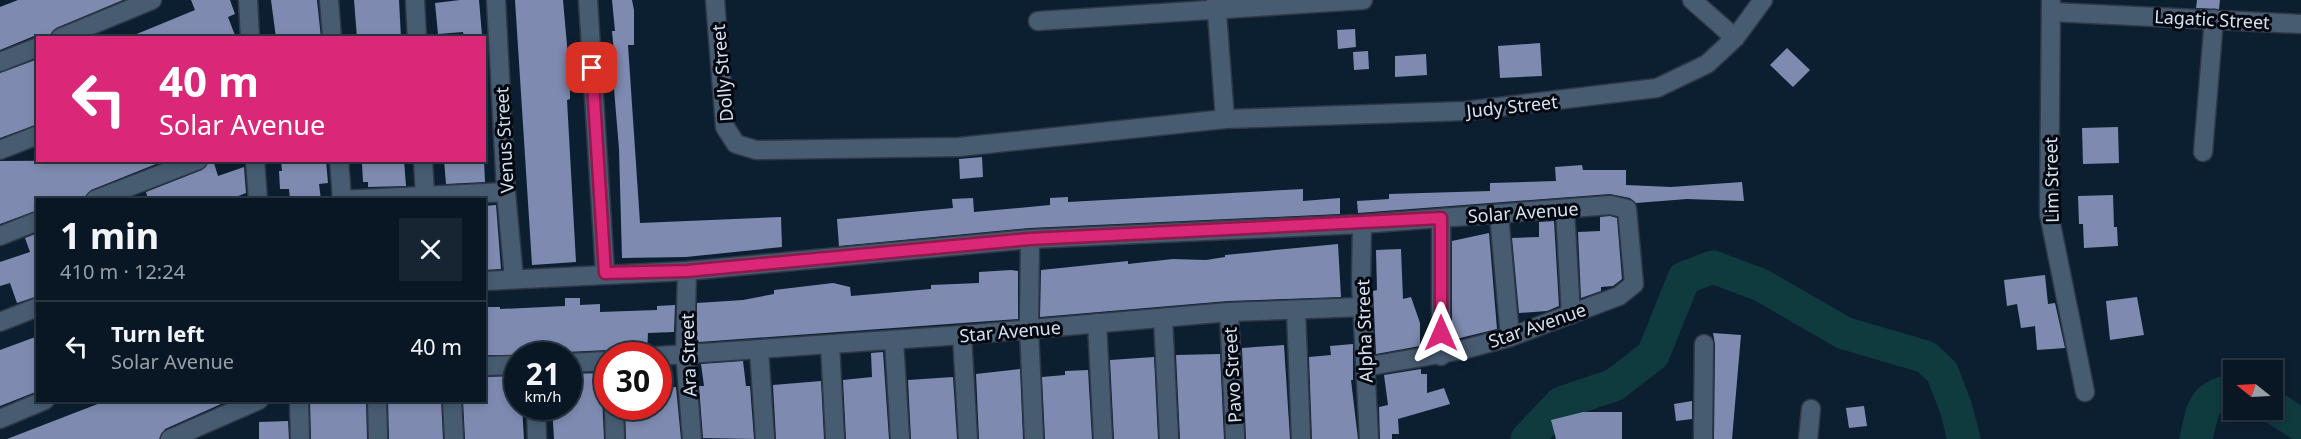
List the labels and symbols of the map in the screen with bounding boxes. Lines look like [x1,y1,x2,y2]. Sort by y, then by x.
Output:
street label: Lagatic Street [2154,4,2271,34]
street label: Dolly Street [706,23,738,123]
pin [566,42,617,93]
street label: Venus Street [489,86,519,194]
street label: Judy Street [1463,89,1559,123]
street label: Lim Street [2038,136,2064,223]
street label: Solar Avenue [1467,196,1579,228]
street label: Alpha Street [1350,278,1378,383]
street label: Star Avenue [1485,297,1589,353]
position arrow [1409,301,1473,365]
street label: Ara Street [675,312,701,397]
street label: Star Avenue [958,315,1062,347]
street label: Pavo Street [1217,326,1246,424]
speed limit sign: 30 [594,342,672,420]
north arrow [2223,360,2283,420]

